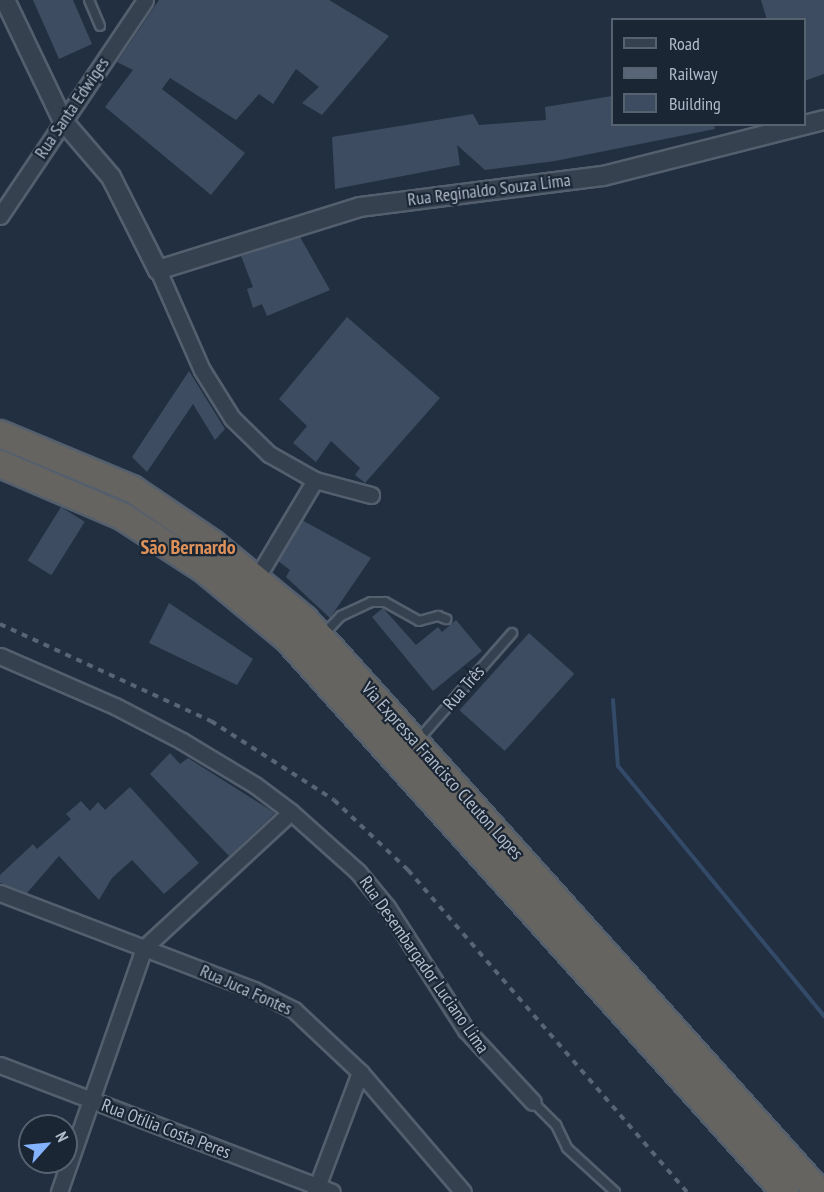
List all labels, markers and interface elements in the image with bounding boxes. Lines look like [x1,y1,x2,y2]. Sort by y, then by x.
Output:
legend [611,18,806,126]
text: Road [669,32,700,55]
street label: Rua Santa Edwiges [30,53,114,163]
text: Railway [669,62,718,85]
text: Building [669,92,721,115]
street label: Rua Reginaldo Souza Lima [406,169,572,211]
district label: São Bernardo [140,535,236,559]
street label: Rua Três [439,661,489,715]
street label: Via Expressa Francisco Cleuton Lopes [357,678,527,864]
street label: Rua Desembargador Luciano Lima [355,872,493,1058]
street label: Rua Juca Fontes [197,960,295,1020]
street label: Rua Otília Costa Peres [98,1094,234,1164]
north arrow [18,1114,78,1174]
text: N [51,1128,73,1145]

